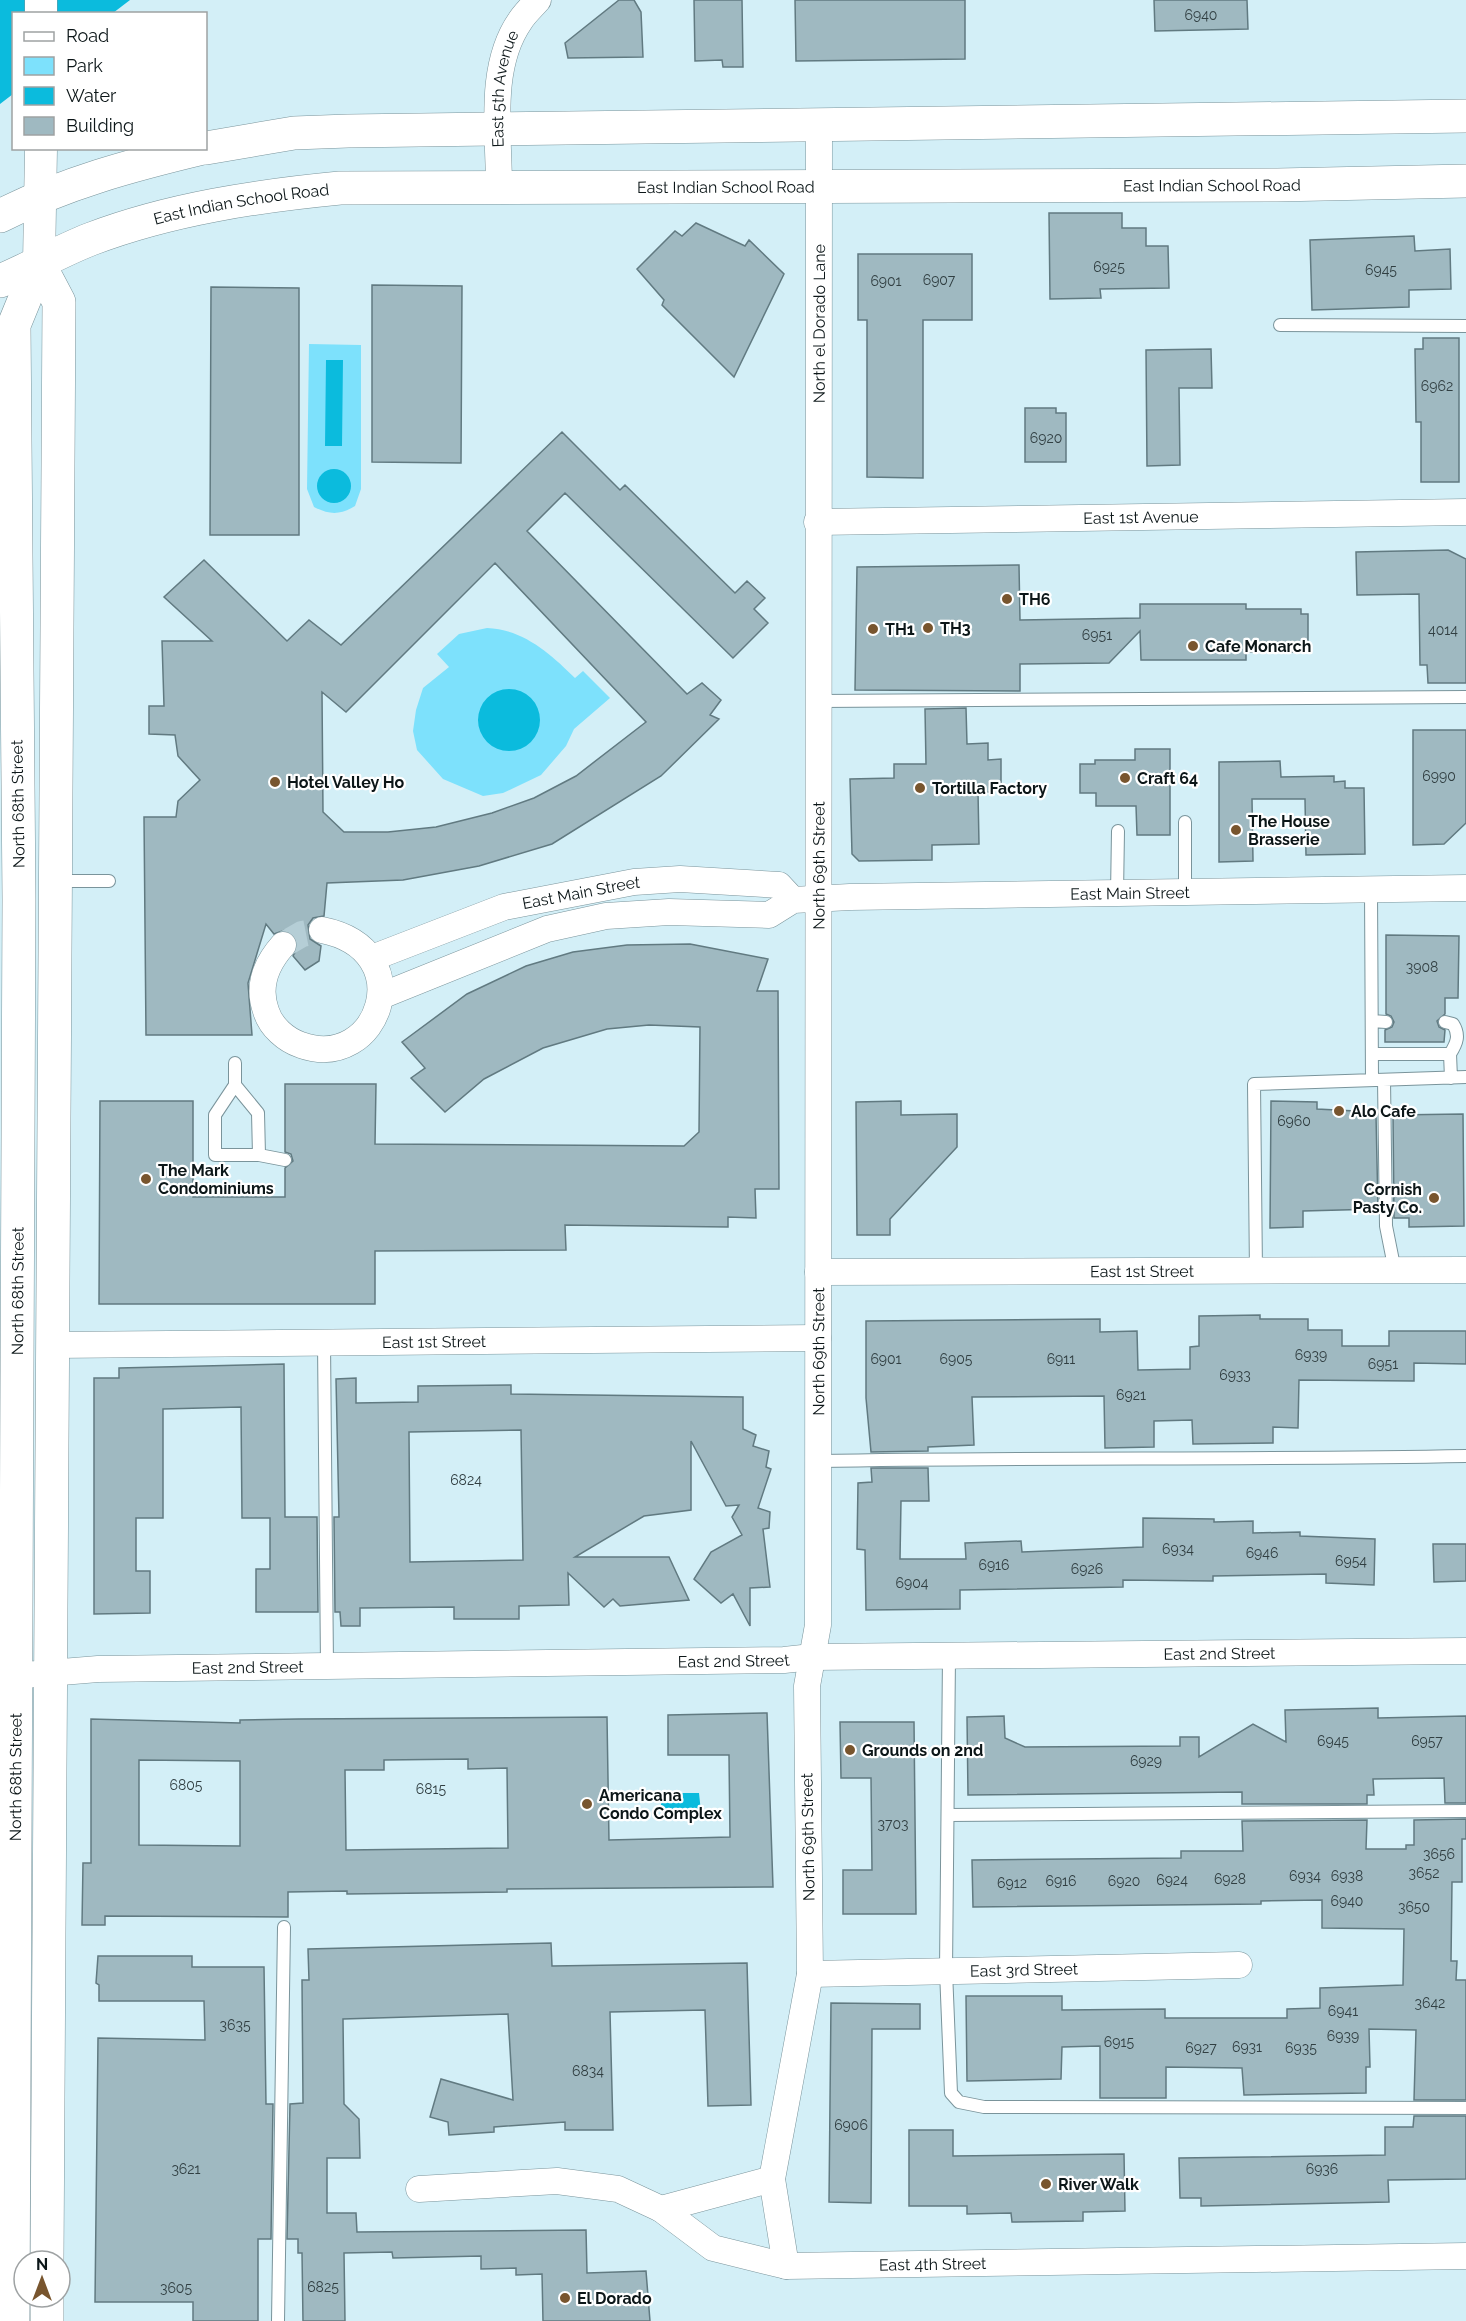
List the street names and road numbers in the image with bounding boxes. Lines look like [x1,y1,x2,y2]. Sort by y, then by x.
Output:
street label: East 5th Avenue [488,27,522,148]
street label: East Indian School Road [1123,175,1301,195]
street label: East Indian School Road [637,177,815,197]
street label: East Indian School Road [151,180,330,228]
street label: North el Dorado Lane [809,244,828,403]
street label: East 1st Avenue [1083,507,1199,527]
street label: North 68th Street [7,739,29,868]
street label: North 69th Street [809,801,828,930]
street label: East Main Street [521,872,641,913]
street label: East Main Street [1070,883,1191,903]
street label: North 68th Street [8,1226,27,1355]
street label: East 1st Street [1090,1261,1195,1281]
street label: North 69th Street [809,1287,828,1416]
street label: East 1st Street [382,1332,487,1351]
street label: East 2nd Street [1163,1643,1276,1663]
street label: East 2nd Street [678,1650,791,1671]
street label: East 2nd Street [192,1657,304,1677]
street label: North 68th Street [6,1712,25,1841]
street label: North 69th Street [797,1772,819,1901]
street label: East 3rd Street [970,1959,1079,1980]
street label: East 4th Street [879,2254,987,2274]

